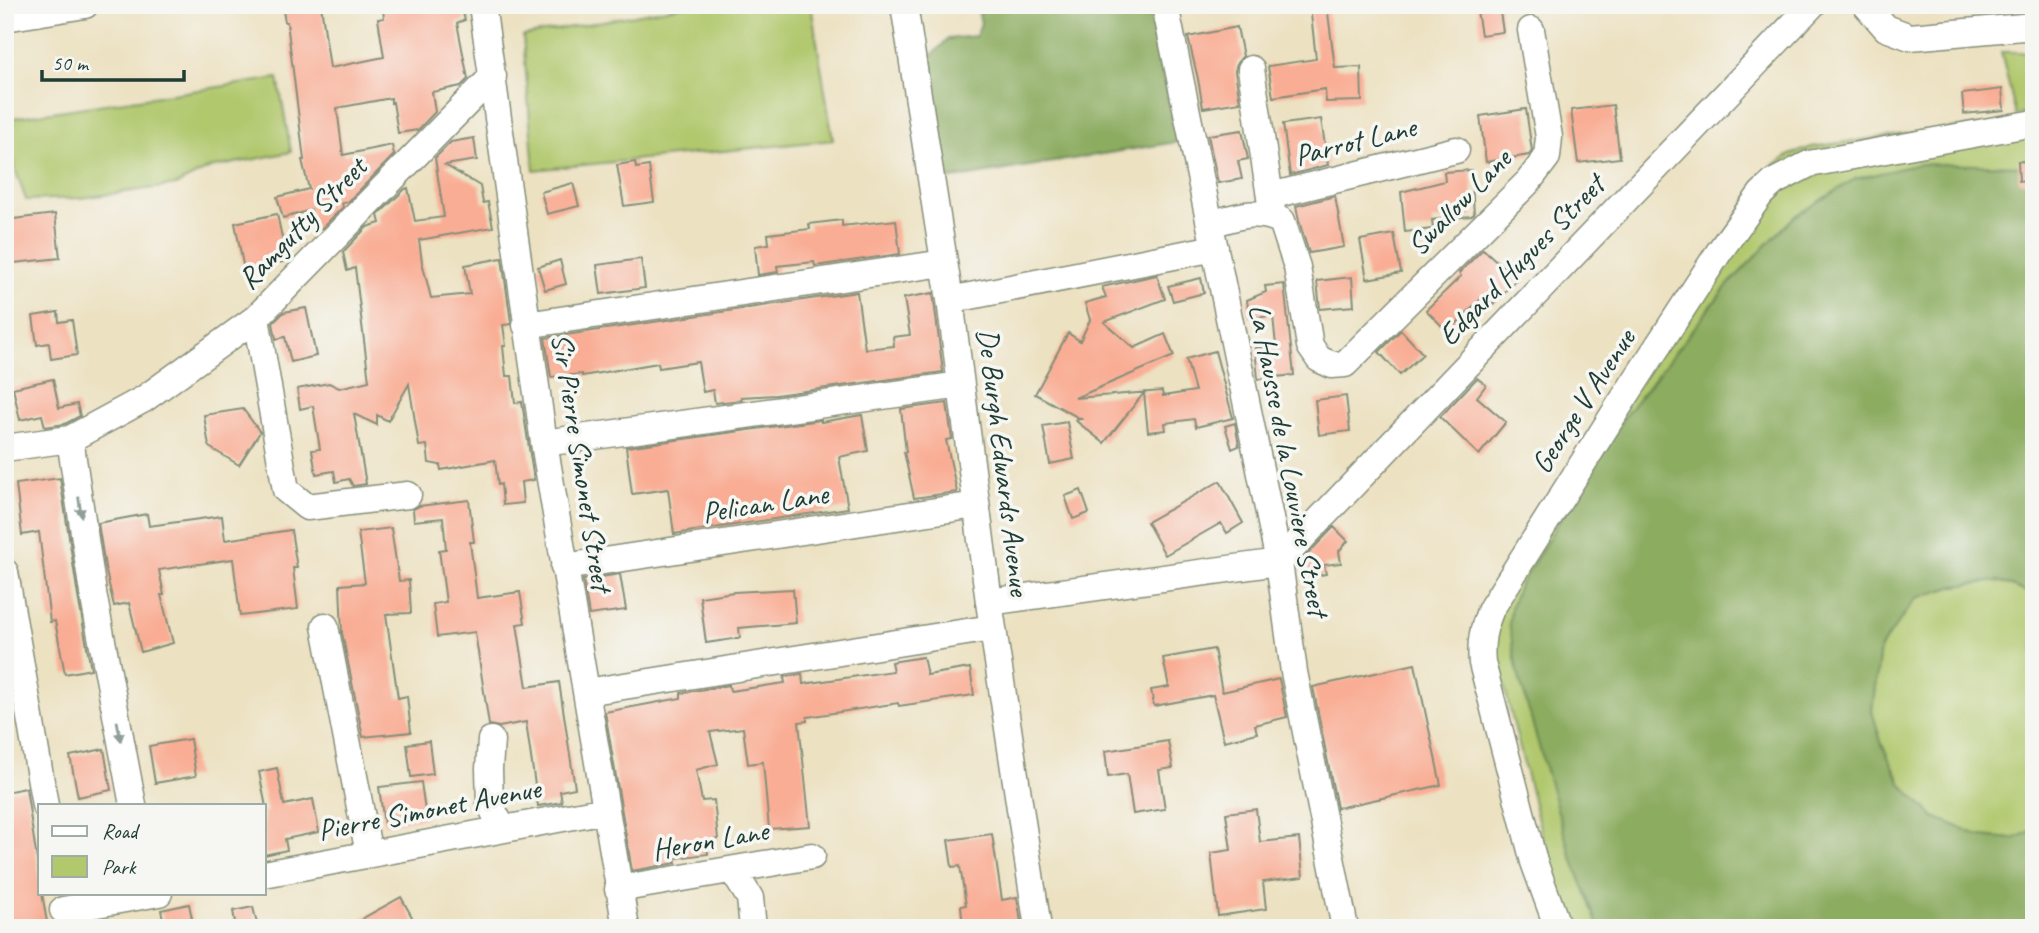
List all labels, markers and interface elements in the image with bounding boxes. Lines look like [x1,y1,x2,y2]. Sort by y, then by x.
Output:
scale bar [42,38,184,82]
text: 50 m [52,50,90,76]
street label: Parrot Lane [1290,107,1422,174]
street label: Swallow Lane [1399,139,1521,263]
street label: Ramgutty Street [229,147,377,297]
street label: Edgard Hugues Street [1430,163,1615,354]
street label: La Hausse de la Louviere Street [1240,301,1339,623]
street label: George V Avenue [1522,320,1645,480]
street label: De Burgh Edwards Avenue [969,326,1040,600]
street label: Sir Pierre Simonet Street [543,330,622,598]
street label: Pelican Lane [699,474,833,532]
one-way arrow [74,496,85,518]
one-way arrow [114,720,125,742]
street label: Pierre Simonet Avenue [314,768,546,849]
legend [38,804,266,894]
street label: Heron Lane [649,811,773,869]
text: Road [102,818,141,844]
text: Park [102,854,137,880]

